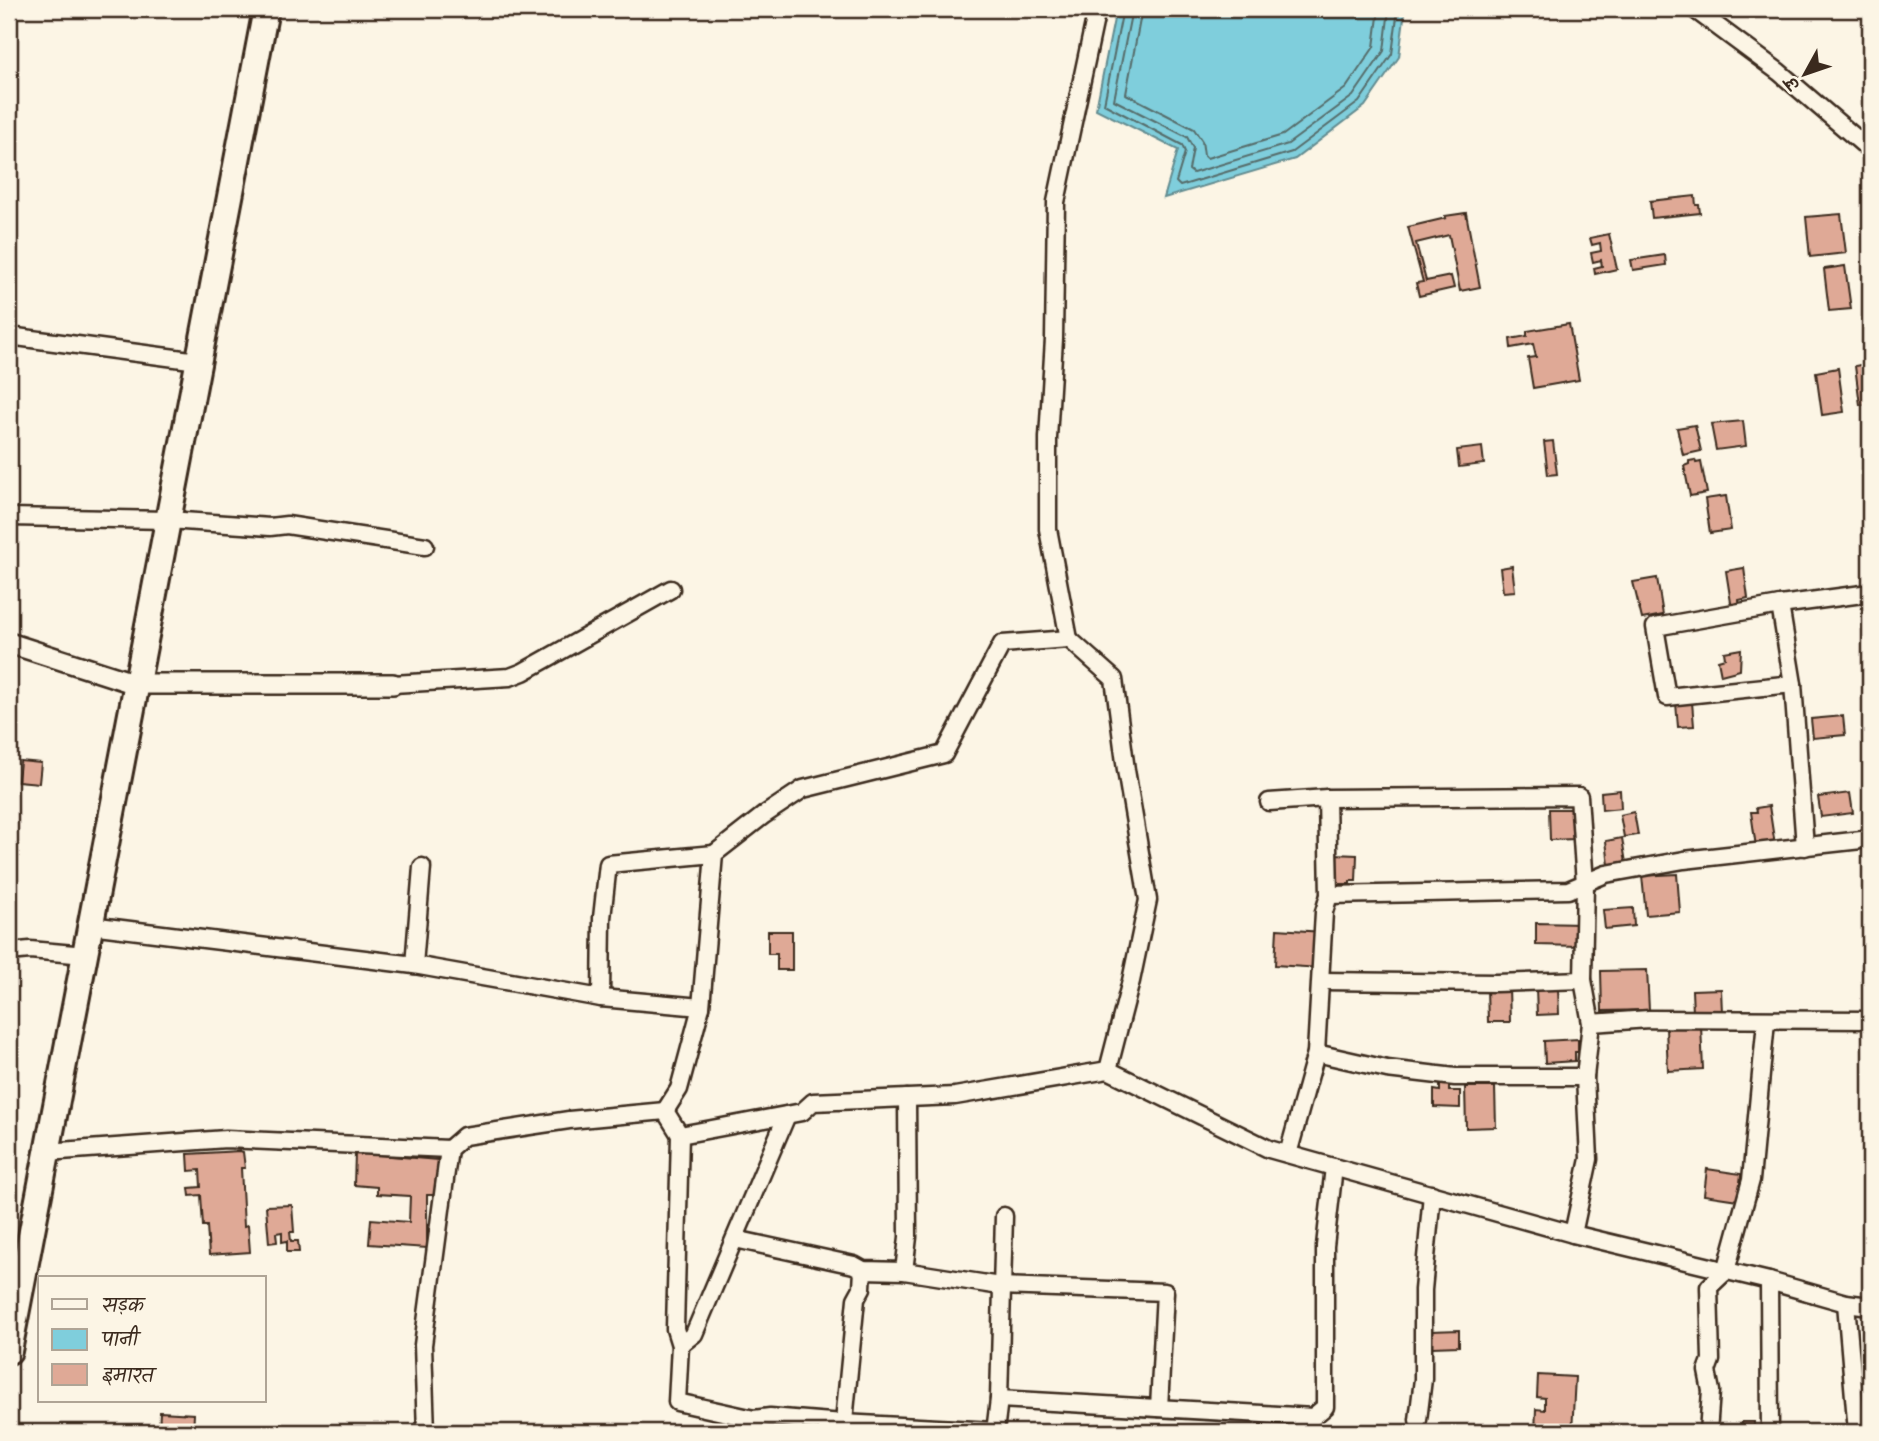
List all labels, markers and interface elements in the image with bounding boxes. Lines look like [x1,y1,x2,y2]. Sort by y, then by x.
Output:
north arrow [1770,38,1840,108]
text: उ [1776,66,1809,98]
legend [38,1276,266,1402]
text: सड़क [102,1290,147,1323]
text: पानी [101,1324,142,1357]
text: इमारत [102,1360,157,1393]

